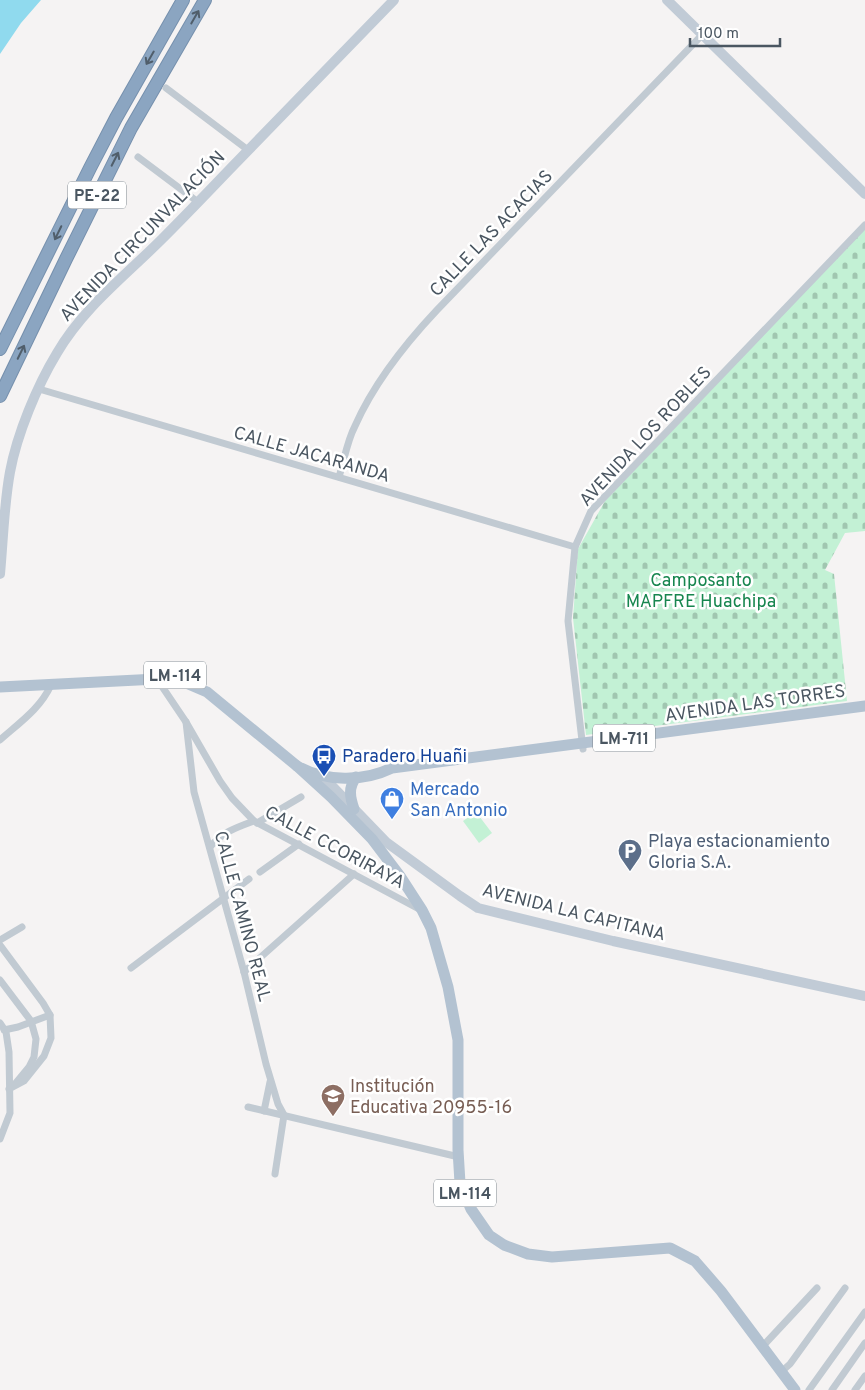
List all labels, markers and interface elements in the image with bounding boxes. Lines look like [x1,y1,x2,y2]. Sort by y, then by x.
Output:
one-way arrow [190,11,200,25]
scale bar [690,15,780,47]
text: 100 m [698,25,739,44]
one-way arrow [145,50,155,65]
street label: AVENIDA CIRCUNVALACIÓN [54,145,231,327]
one-way arrow [111,152,120,167]
street label: CALLE LAS ACACIAS [426,166,559,302]
road number: PE-22 [68,182,126,208]
one-way arrow [53,225,63,240]
one-way arrow [17,345,26,360]
street label: AVENIDA LOS ROBLES [575,362,717,512]
street label: CALLE JACARANDA [231,422,392,489]
park label: Camposanto MAPFRE Huachipa [626,570,776,614]
road number: LM-114 [144,662,206,688]
street label: AVENIDA LAS TORRES [663,680,847,729]
road number: LM-711 [593,724,655,751]
bus stop icon: Paradero Huañi [311,743,337,777]
place label: Paradero Huañi [342,746,467,769]
place label: Mercado San Antonio [410,779,508,823]
shop icon: Mercado San Antonio [379,786,405,820]
street label: CALLE CCORIRAYA [260,802,408,895]
street label: CALLE CAMINO REAL [208,829,275,1004]
place label: Playa estacionamiento Gloria S.A. [648,831,830,875]
parking icon: Playa estacionamiento Gloria S.A. [617,838,643,872]
street label: AVENIDA LA CAPITANA [480,880,668,947]
place label: Institución Educativa 20955-16 [350,1076,512,1120]
school or university icon: Institución Educativa 20955-16 [320,1083,346,1117]
road number: LM-114 [434,1180,496,1206]

